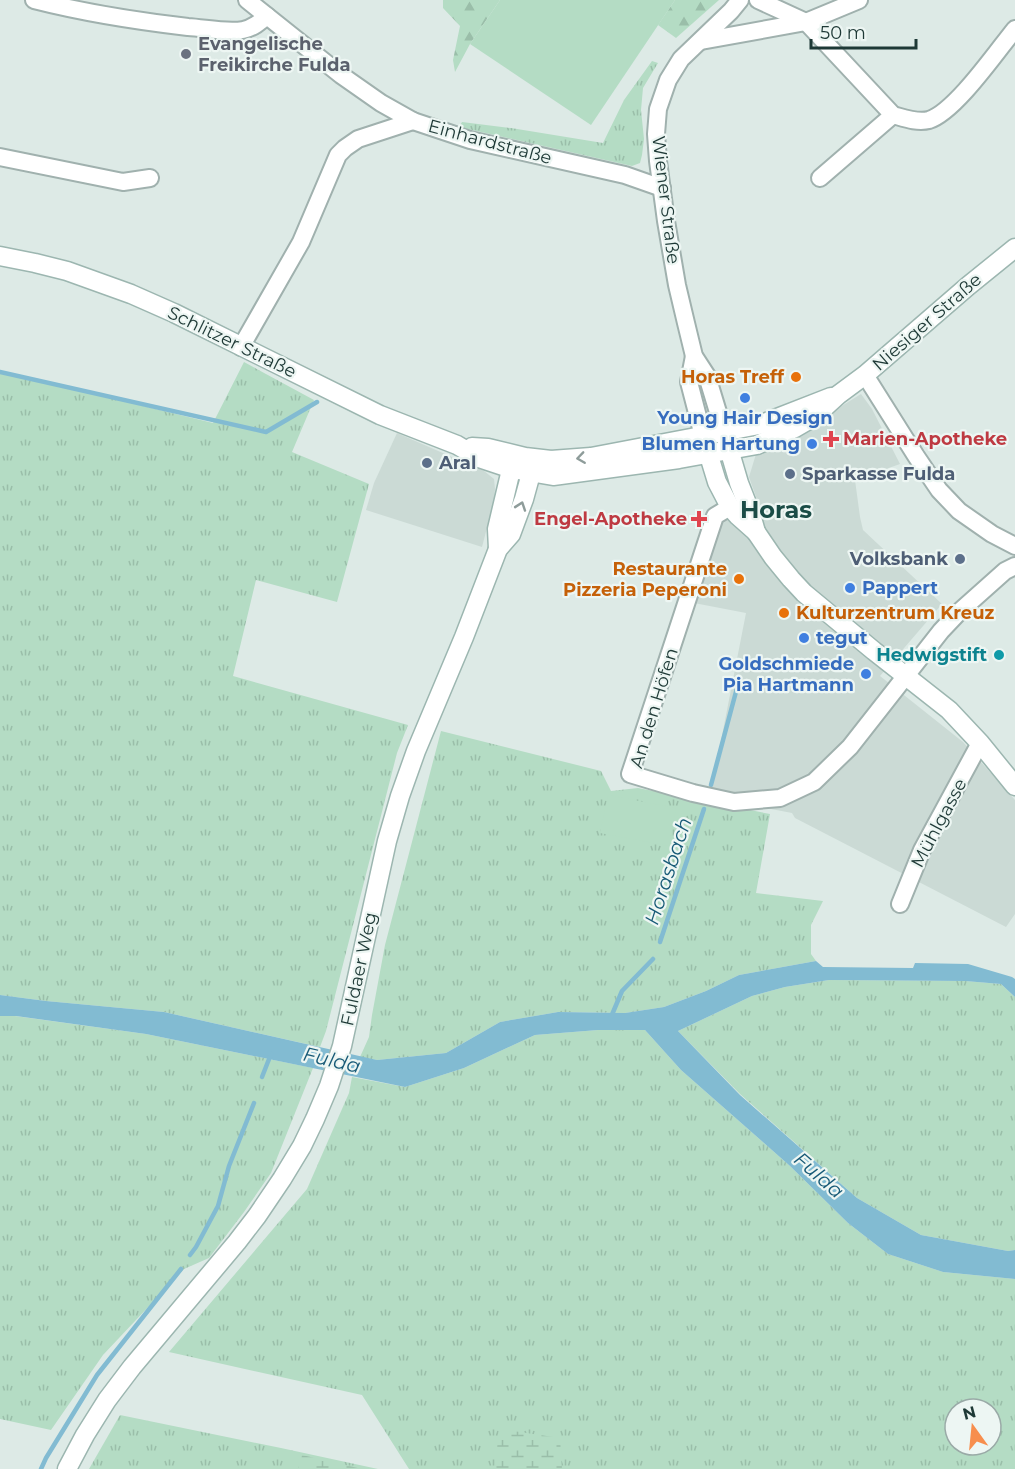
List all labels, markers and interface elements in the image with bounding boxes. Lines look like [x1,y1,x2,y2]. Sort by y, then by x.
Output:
scale bar [811,12,916,50]
text: 50 m [820,22,866,44]
place label: Evangelische Freikirche Fulda [198,33,351,76]
marker: Evangelische Freikirche Fulda [179,47,193,61]
street label: Einhardstraße [426,115,554,169]
street label: Wiener Straße [647,135,685,265]
street label: Niesiger Straße [868,269,986,375]
street label: Schlitzer Straße [164,301,300,383]
place label: Horas Treff [681,366,785,388]
marker: Horas Treff [789,370,803,384]
marker: Young Hair Design [738,391,752,405]
place label: Young Hair Design [656,407,833,429]
place label: Marien-Apotheke [843,428,1007,450]
marker: Marien-Apotheke [824,432,838,446]
place label: Blumen Hartung [642,433,800,455]
marker: Blumen Hartung [805,437,819,451]
one-way arrow [577,451,586,463]
place label: Aral [438,452,476,474]
marker: Aral [420,456,434,470]
place label: Sparkasse Fulda [802,463,955,485]
marker: Sparkasse Fulda [783,467,797,481]
district label: Horas [740,495,812,524]
one-way arrow [514,501,527,512]
place label: Engel-Apotheke [534,508,687,530]
marker: Engel-Apotheke [692,512,706,526]
place label: Volksbank [849,548,948,570]
marker: Volksbank [953,552,967,566]
place label: Restaurante Pizzeria Peperoni [563,558,727,601]
marker: Restaurante Pizzeria Peperoni [732,572,746,586]
place label: Pappert [862,577,938,599]
marker: Pappert [843,581,857,595]
place label: Kulturzentrum Kreuz [796,602,995,624]
marker: Kulturzentrum Kreuz [777,606,791,620]
place label: tegut [816,627,868,649]
marker: tegut [797,631,811,645]
place label: Hedwigstift [876,644,987,666]
street label: An den Höfen [625,645,683,771]
marker: Hedwigstift [992,648,1006,662]
place label: Goldschmiede Pia Hartmann [718,653,854,696]
marker: Goldschmiede Pia Hartmann [859,667,873,681]
street label: Mühlgasse [906,775,972,871]
water label: Horasbach [639,814,697,928]
street label: Fuldaer Weg [336,910,382,1028]
water label: Fulda [301,1042,363,1078]
water label: Fulda [789,1147,849,1203]
north arrow [943,1397,1003,1457]
text: N [961,1402,978,1424]

